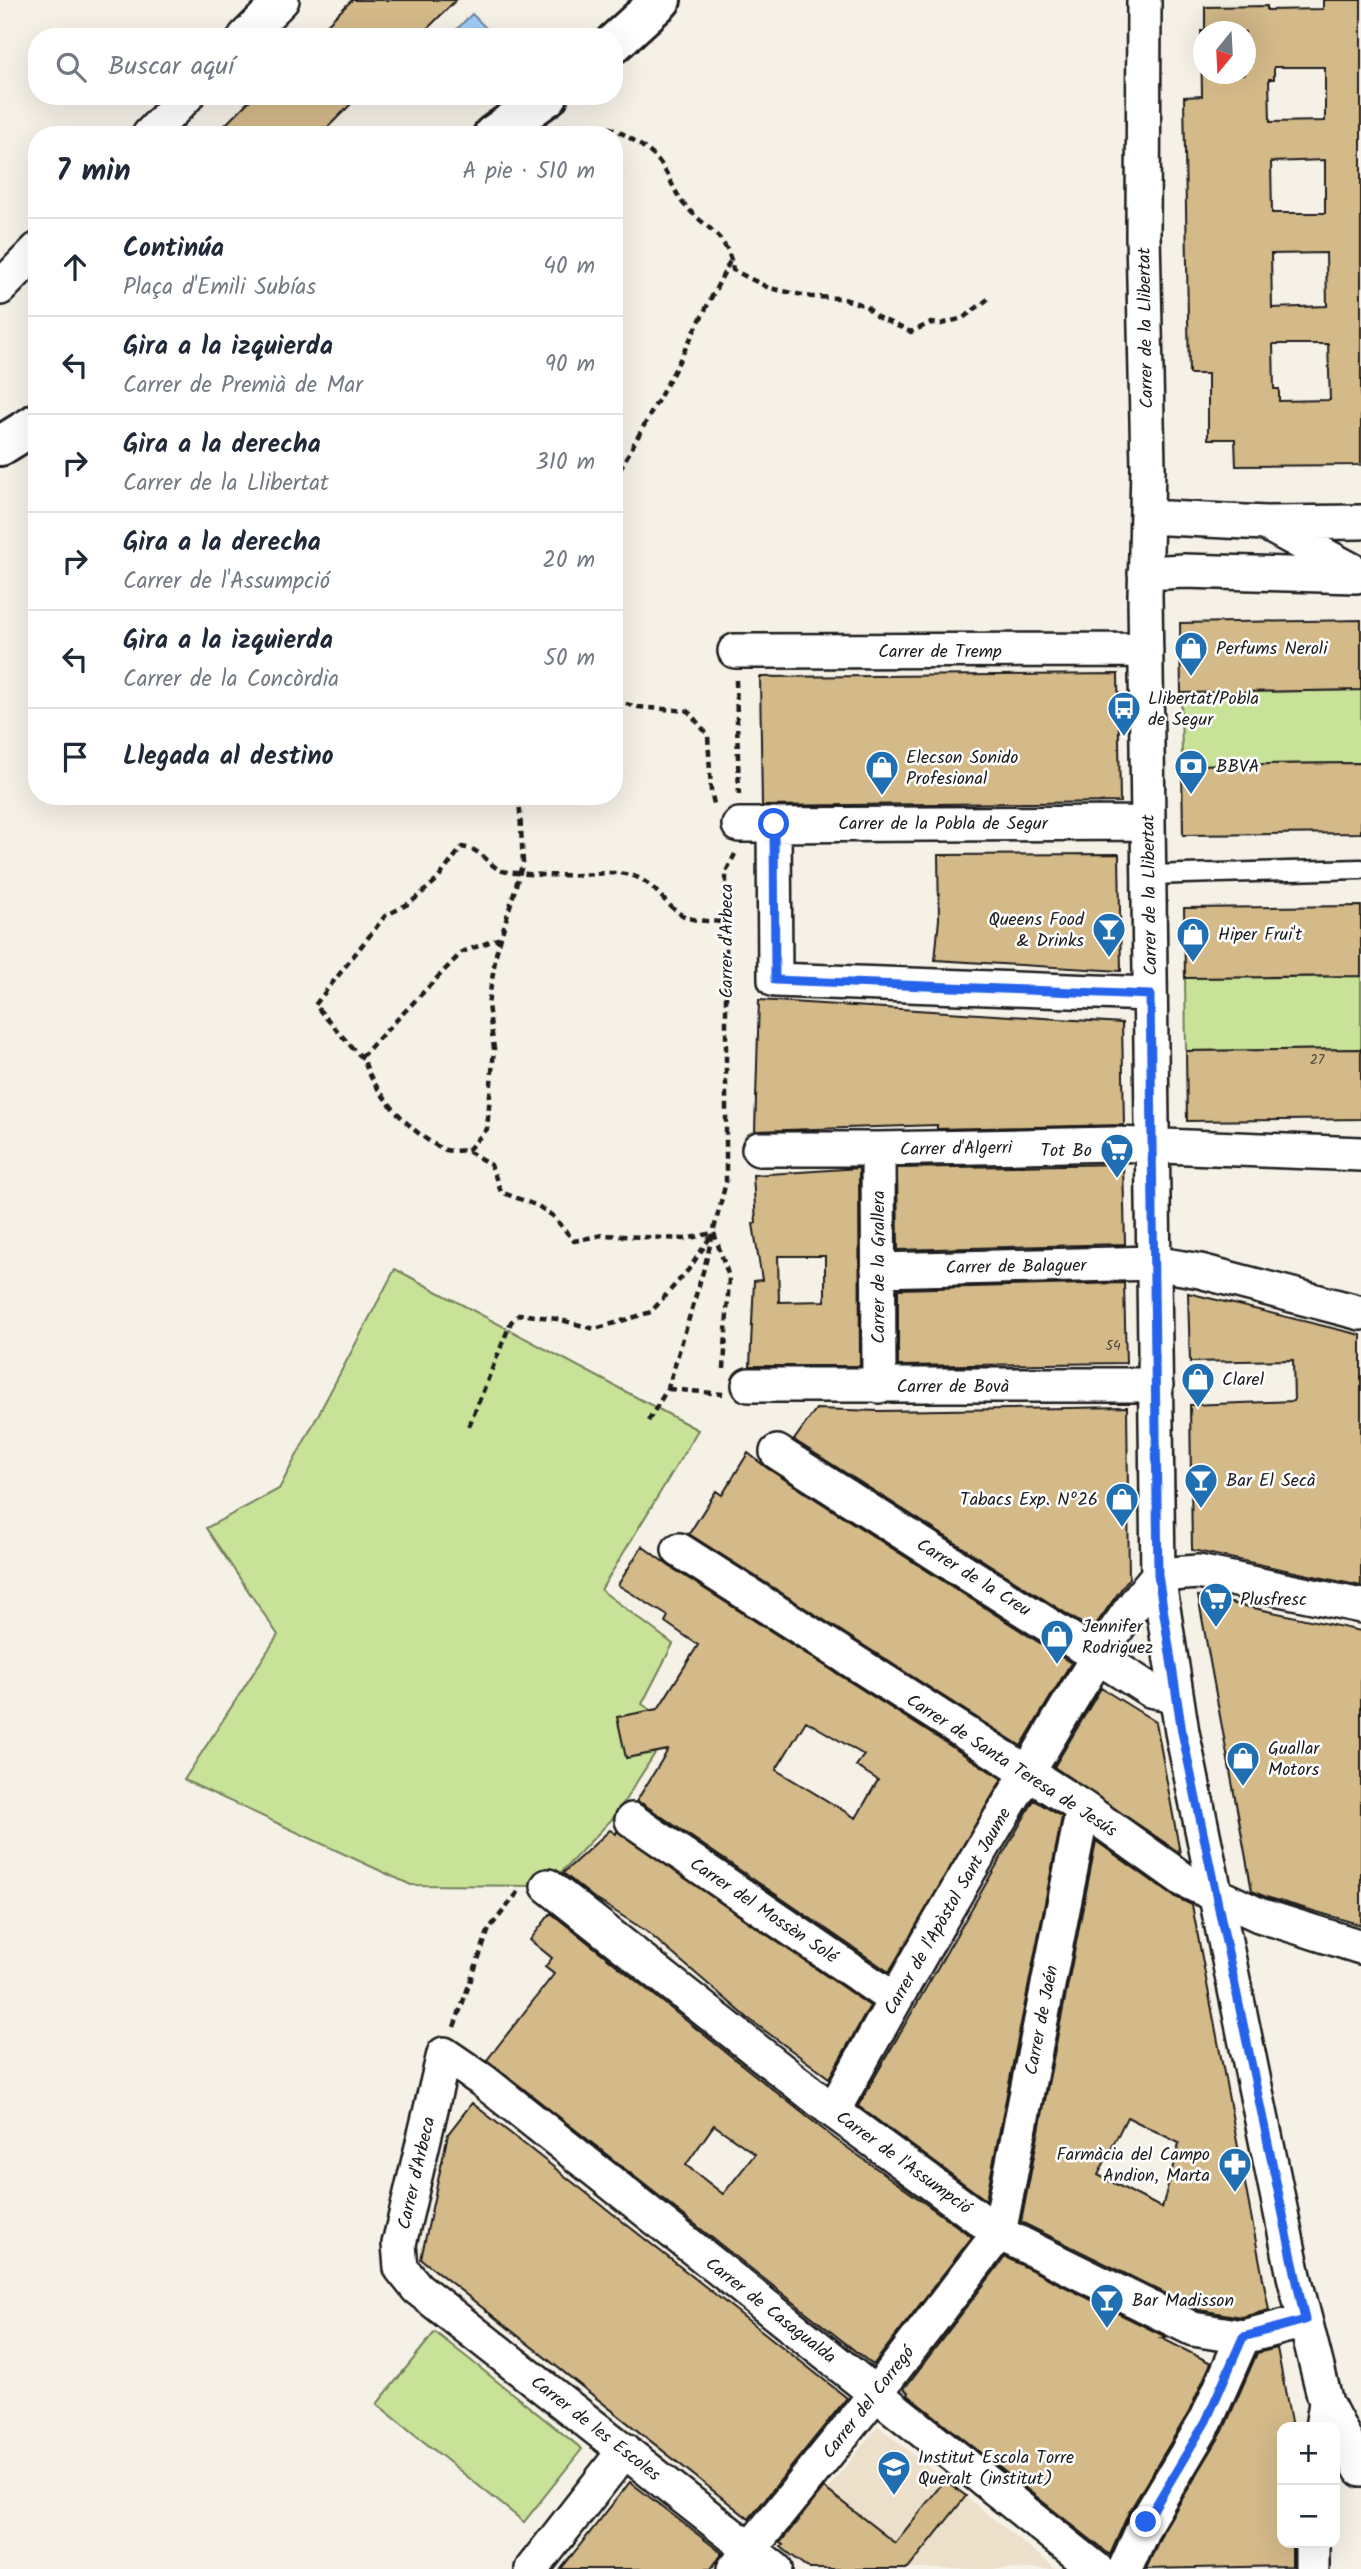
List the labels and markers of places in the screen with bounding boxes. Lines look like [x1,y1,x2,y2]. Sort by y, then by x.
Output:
shop icon: Perfums Neroli [1172,629,1210,678]
place label: Perfums Neroli [1216,635,1328,664]
place label: Llibertat/Pobla de Segur [1148,685,1259,735]
bus stop icon: Llibertat/Pobla de Segur [1105,689,1143,738]
place label: Elecson Sonido Profesional [906,744,1018,794]
bank icon: BBVA [1172,747,1210,796]
shop icon: Elecson Sonido Profesional [863,748,901,797]
place label: BBVA [1216,753,1260,782]
place label: Queens Food & Drinks [988,906,1085,956]
bar icon: Queens Food & Drinks [1090,910,1128,959]
shop icon: Hiper Frui't [1174,915,1212,964]
place label: Hiper Frui't [1218,921,1303,950]
supermarket icon: Tot Bo [1098,1131,1136,1180]
place label: Tot Bo [1040,1137,1092,1166]
shop icon: Clarel [1179,1360,1217,1409]
place label: Clarel [1222,1366,1265,1395]
bar icon: Bar El Secà [1182,1461,1220,1510]
place label: Bar El Secà [1226,1467,1315,1496]
shop icon: Tabacs Exp. Nº26 [1103,1480,1141,1529]
place label: Tabacs Exp. Nº26 [960,1486,1098,1515]
supermarket icon: Plusfresc [1197,1580,1235,1629]
place label: Plusfresc [1240,1586,1307,1615]
place label: Jennifer Rodriguez [1082,1613,1153,1663]
shop icon: Jennifer Rodriguez [1038,1617,1076,1666]
place label: Guallar Motors [1268,1735,1320,1785]
shop icon: Guallar Motors [1224,1739,1262,1788]
place label: Farmàcia del Campo Andion, Marta [1056,2141,1210,2191]
pharmacy icon: Farmàcia del Campo Andion, Marta [1216,2145,1254,2194]
bar icon: Bar Madisson [1088,2281,1126,2330]
place label: Bar Madisson [1132,2287,1234,2316]
place label: Institut Escola Torre Queralt (institut) [918,2444,1074,2494]
school or university icon: Institut Escola Torre Queralt (institut) [875,2448,913,2497]

